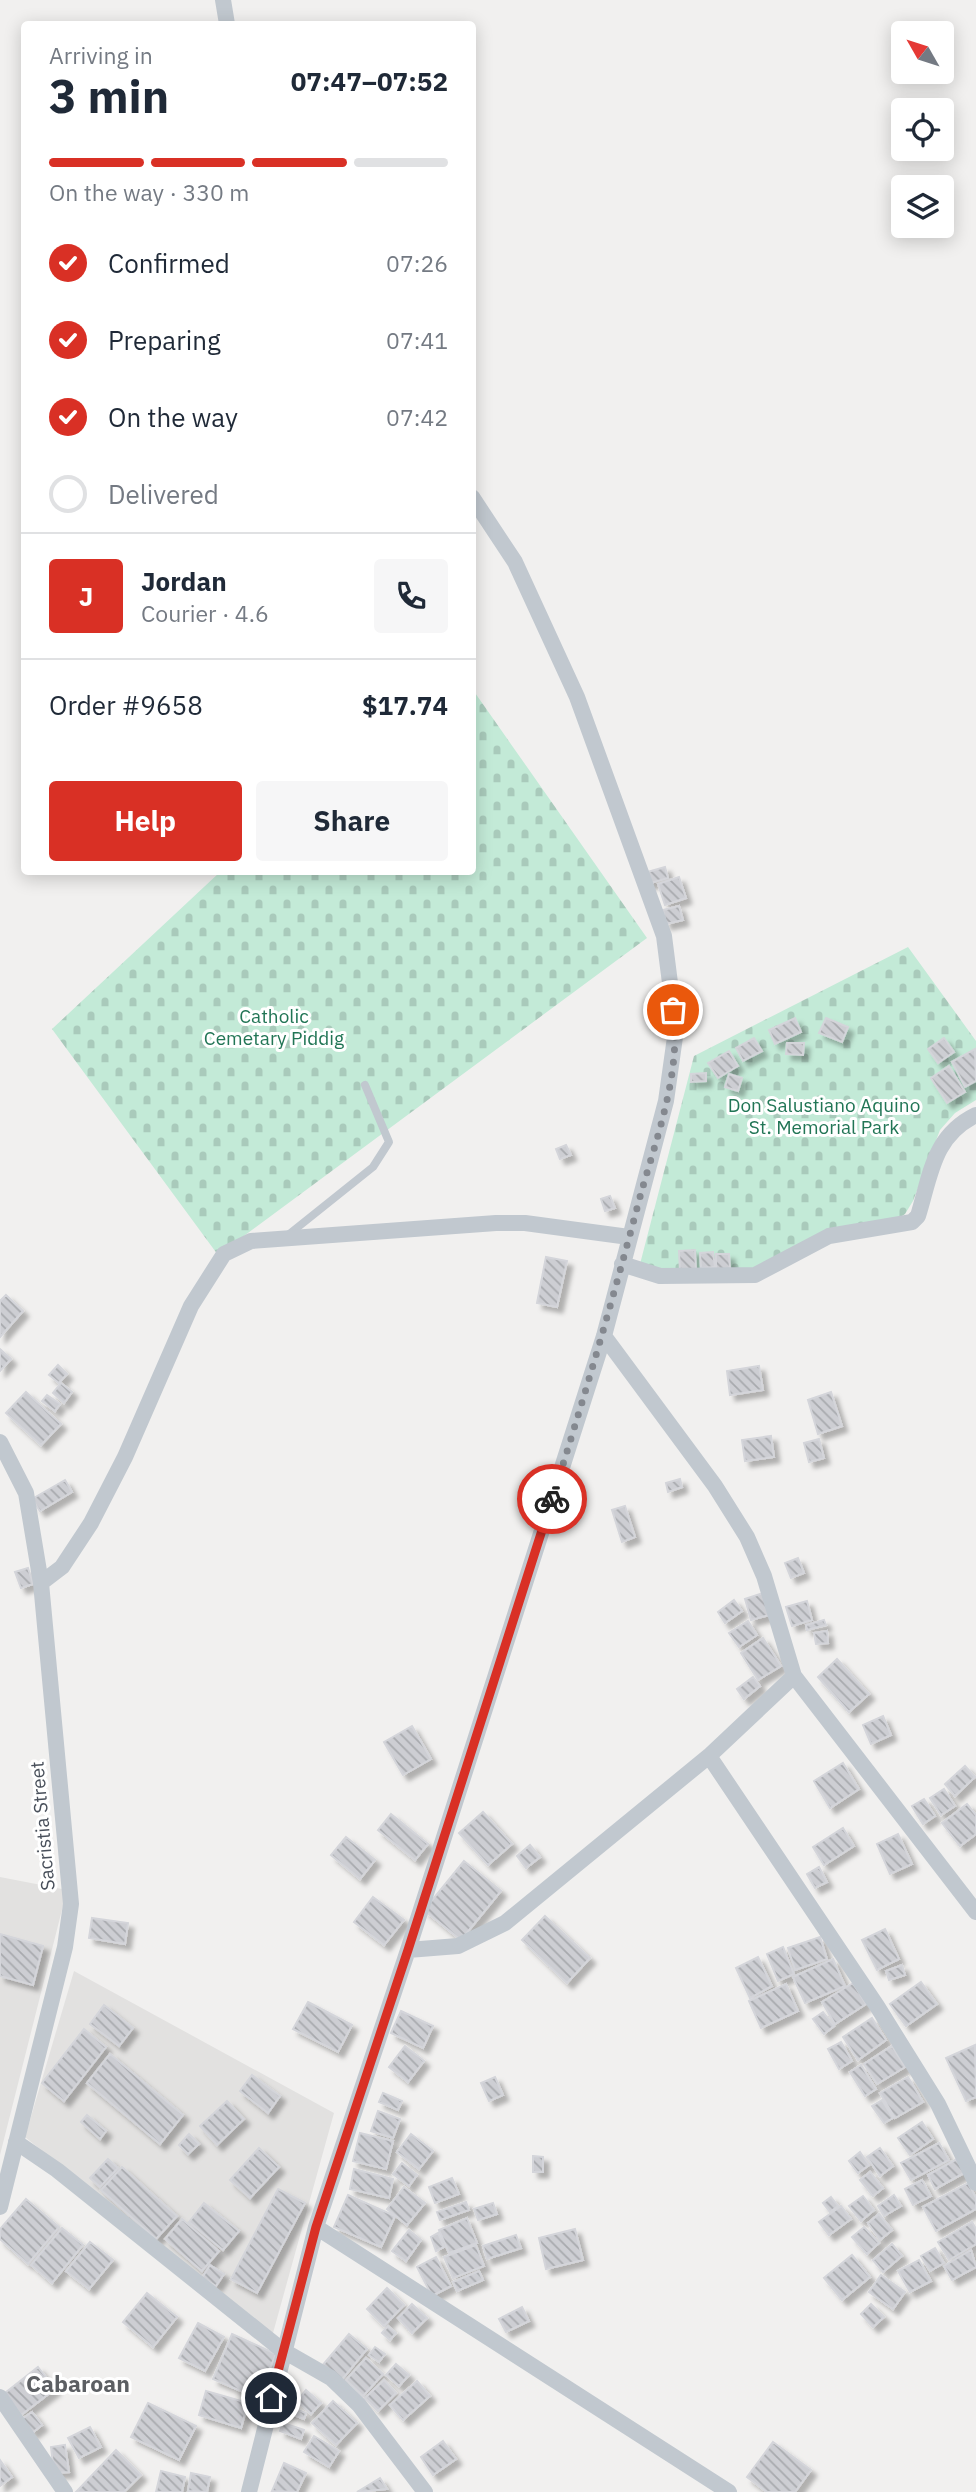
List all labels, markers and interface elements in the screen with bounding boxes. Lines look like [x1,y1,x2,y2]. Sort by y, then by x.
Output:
north arrow [891,21,954,84]
map controls [891,21,954,238]
text: Arriving in [49,40,153,70]
text: 07:47–07:52 [291,64,448,98]
text: 3 min [49,66,169,126]
button: locate [891,98,954,161]
button: layers [891,175,954,238]
text: On the way · 330 m [49,177,249,207]
icon: check [49,244,87,282]
text: Confirmed [108,246,230,280]
text: 07:26 [386,248,448,278]
icon: check [49,321,87,359]
text: Preparing [108,323,221,357]
text: 07:41 [386,325,448,355]
icon: check [49,398,87,436]
text: On the way [108,400,238,434]
text: 07:42 [386,402,448,432]
text: Delivered [108,477,219,511]
button: phone [374,559,448,633]
text: Jordan [141,564,227,598]
text: J [79,579,93,613]
text: Courier · 4.6 [141,598,269,628]
text: Order #9658 [49,688,203,722]
text: $17.74 [362,688,448,722]
button: Help [49,781,242,861]
button: Share [256,781,448,861]
pin [643,980,703,1040]
icon: bag [654,991,692,1029]
park label: Catholic Cemetary Piddig [204,1004,344,1050]
park label: Don Salustiano Aquino St. Memorial Park [728,1093,920,1139]
courier [517,1464,587,1534]
icon: bike [533,1480,571,1518]
street label: Sacristia Street [24,1760,60,1892]
district label: Cabaroan [26,2368,130,2398]
pin [241,2368,301,2428]
icon: home [252,2379,290,2417]

